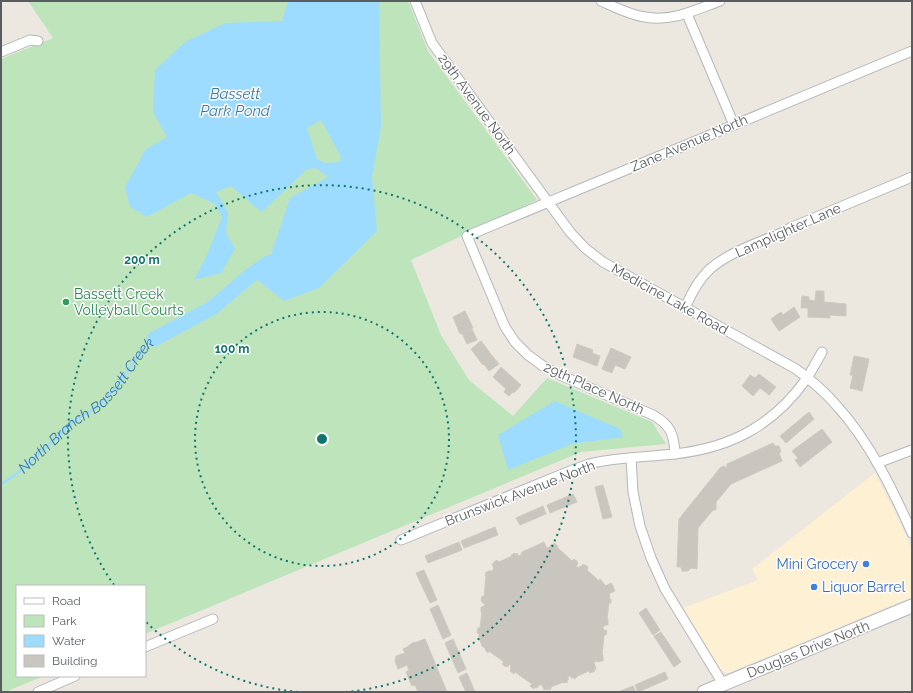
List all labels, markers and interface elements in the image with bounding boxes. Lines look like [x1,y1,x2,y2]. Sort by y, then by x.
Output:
street label: 29th Avenue North [435,50,519,158]
water label: Bassett Park Pond [200,85,271,120]
street label: Zane Avenue North [628,111,750,175]
street label: Lamplighter Lane [733,200,843,260]
text: 200 m [124,253,160,267]
street label: Medicine Lake Road [609,260,731,338]
place label: Bassett Creek Volleyball Courts [74,286,184,318]
marker: Bassett Creek Volleyball Courts [61,297,71,307]
water label: North Branch Bassett Creek [14,333,157,477]
text: 100 m [215,342,249,356]
street label: 29th Place North [541,359,647,417]
centre of rings [315,432,329,446]
street label: Brunswick Avenue North [443,457,597,529]
place label: Mini Grocery [777,556,858,572]
marker: Mini Grocery [861,559,871,569]
place label: Liquor Barrel [822,579,905,595]
marker: Liquor Barrel [809,582,819,592]
legend [16,585,146,677]
text: Road [52,594,81,608]
text: Park [52,614,77,628]
street label: Douglas Drive North [744,617,872,681]
text: Water [52,634,86,648]
text: Building [52,654,98,668]

